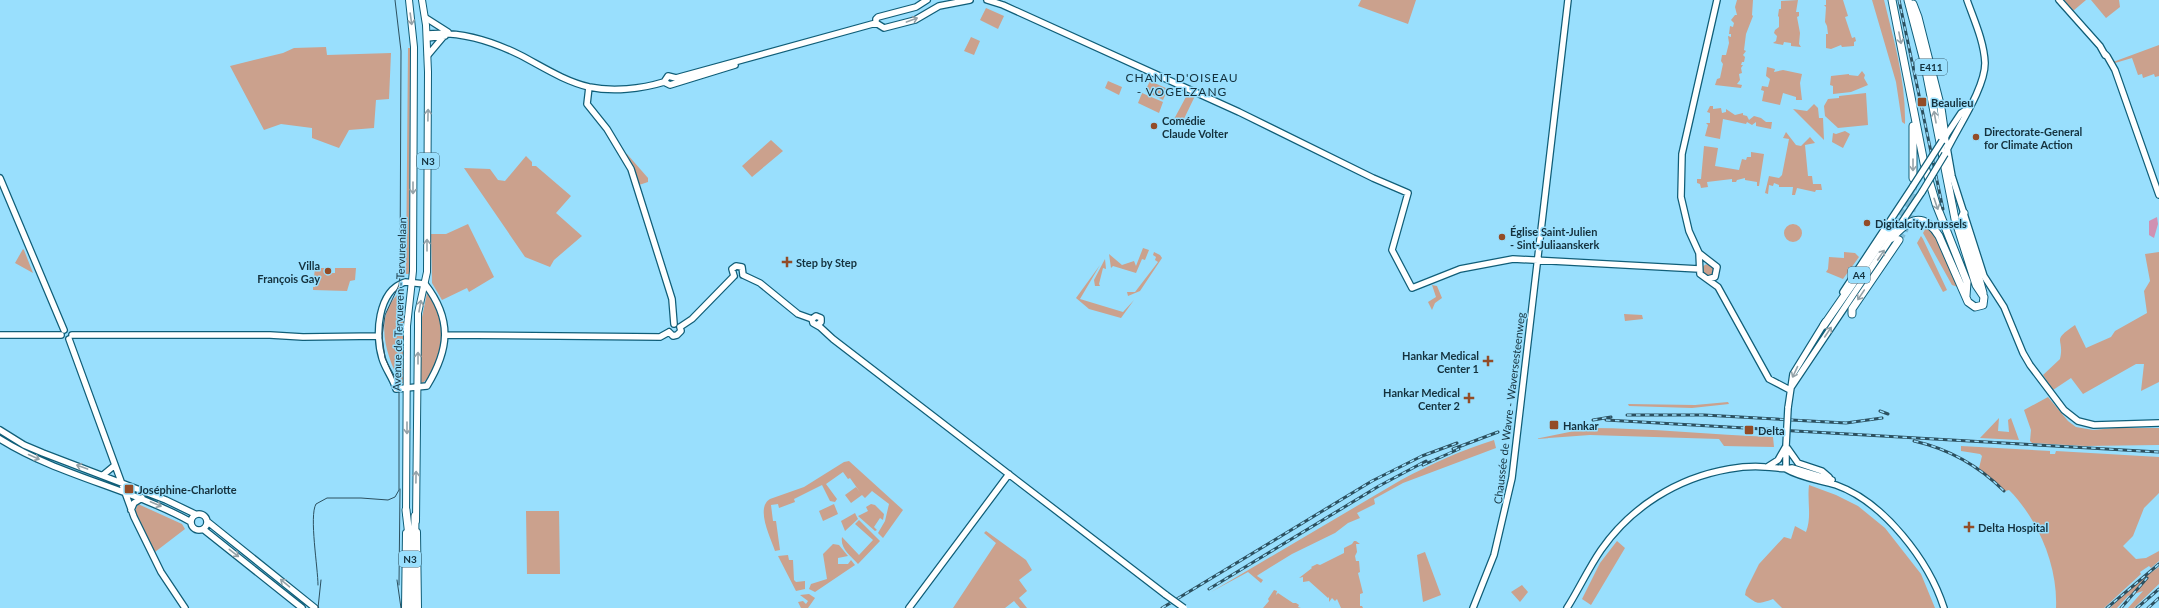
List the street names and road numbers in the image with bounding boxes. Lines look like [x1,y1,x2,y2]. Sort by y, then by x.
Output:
road number: E411 [1915,59,1947,75]
road number: N3 [417,153,439,169]
street label: Avenue de Tervueren - Tervurenlaan [389,217,409,391]
road number: A4 [1848,267,1870,283]
street label: Chaussée de Wavre - Waversesteenweg [1491,311,1527,505]
road number: N3 [399,551,421,567]

